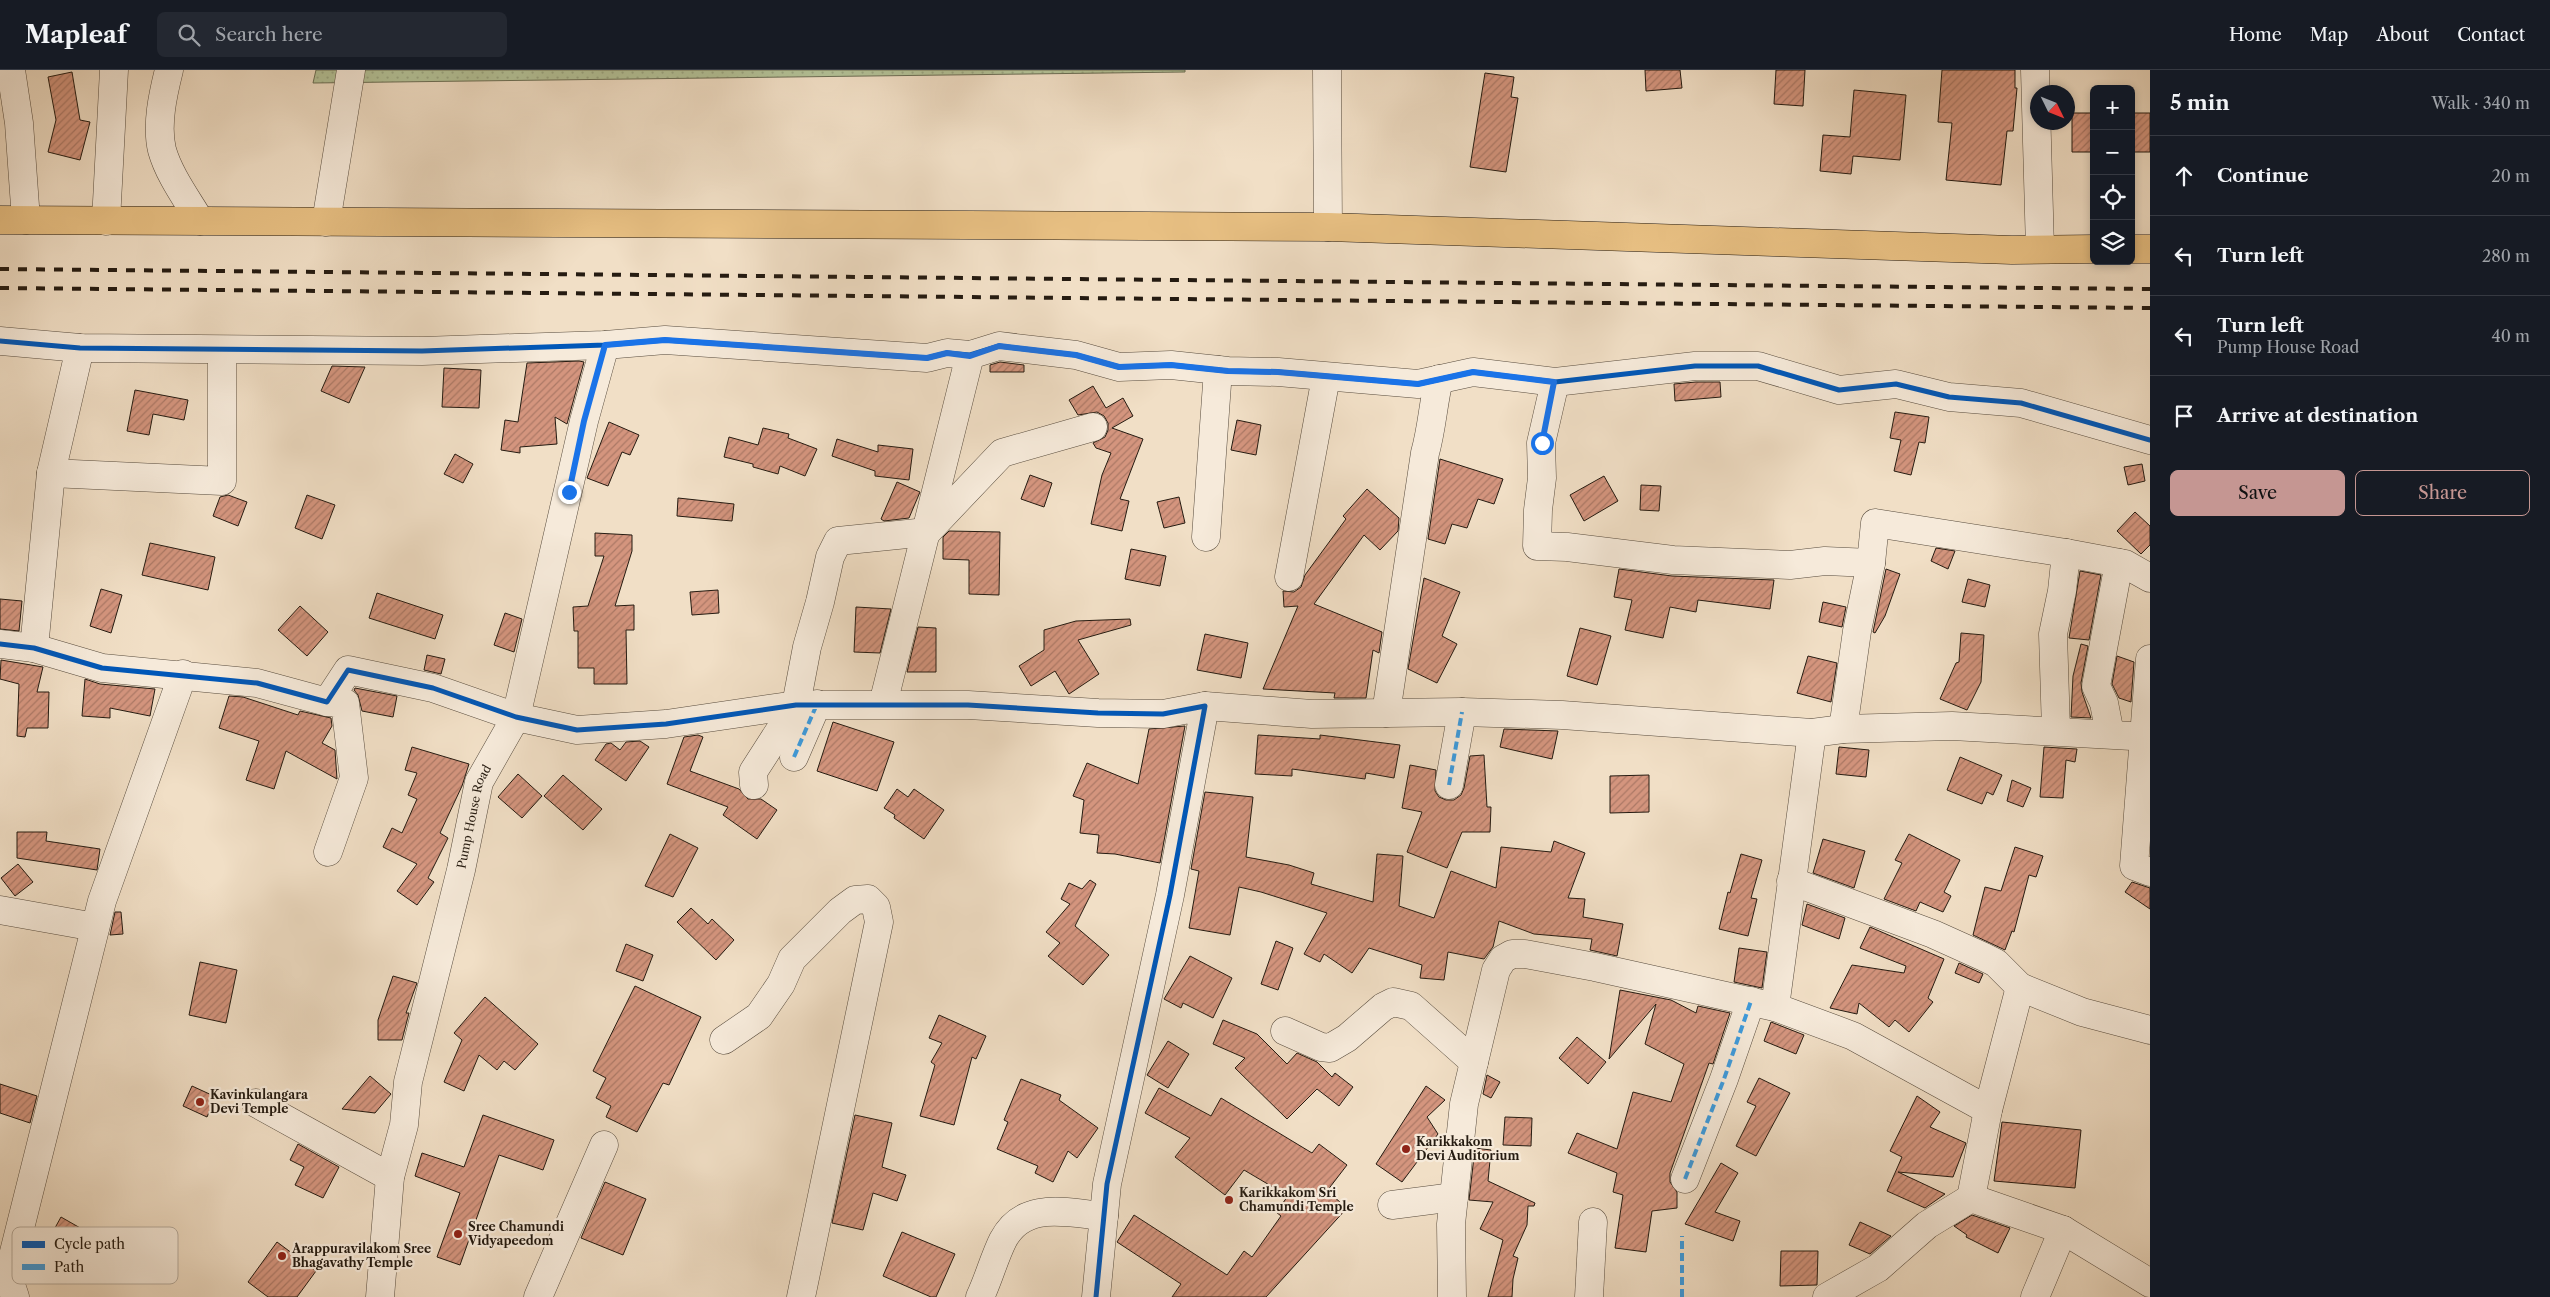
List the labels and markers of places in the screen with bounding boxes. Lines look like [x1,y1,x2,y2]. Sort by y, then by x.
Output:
place label: Kavinkulangara Devi Temple [210,1087,309,1116]
marker: Kavinkulangara Devi Temple [194,1096,206,1108]
place label: Karikkakom Devi Auditorium [1416,1134,1519,1163]
marker: Karikkakom Devi Auditorium [1400,1143,1412,1155]
place label: Karikkakom Sri Chamundi Temple [1239,1185,1354,1214]
marker: Karikkakom Sri Chamundi Temple [1223,1194,1235,1206]
place label: Sree Chamundi Vidyapeedom [467,1219,565,1248]
marker: Sree Chamundi Vidyapeedom [452,1228,464,1240]
place label: Arappuravilakom Sree Bhagavathy Temple [291,1241,431,1270]
marker: Arappuravilakom Sree Bhagavathy Temple [276,1250,288,1262]

